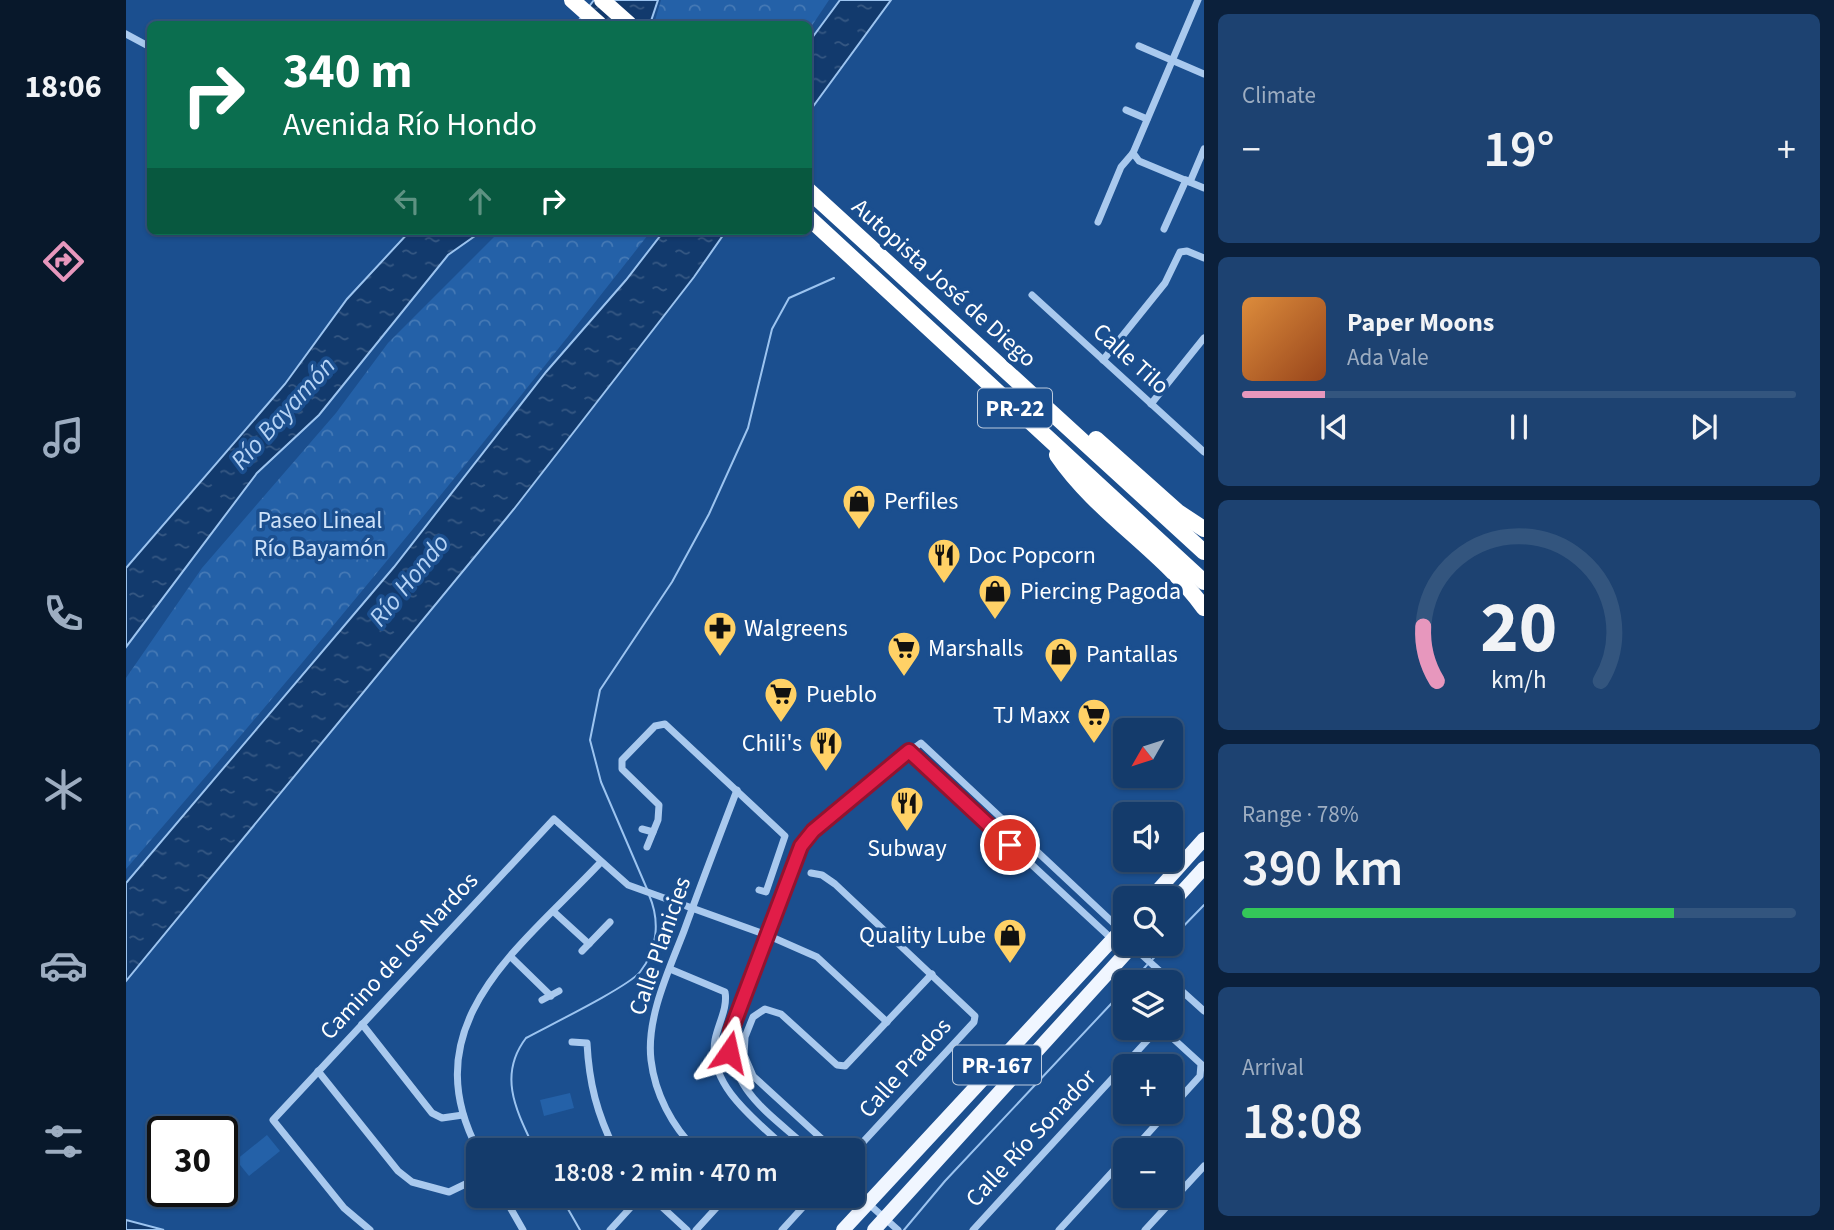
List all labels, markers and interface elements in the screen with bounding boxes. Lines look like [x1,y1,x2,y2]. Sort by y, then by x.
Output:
text: 340 m [283,37,412,107]
icon: right [168,49,259,140]
text: 18:06 [24,64,102,110]
text: Climate [1242,79,1316,112]
text: Avenida Río Hondo [283,102,537,148]
text: 19° [1483,113,1555,187]
text: − [1242,123,1261,177]
text: + [1777,123,1796,177]
icon: left [388,182,426,220]
icon: ahead [461,182,499,220]
icon: right [534,182,572,220]
street label: Autopista José de Diego [844,190,1044,376]
icon: directions [39,237,88,286]
text: Paper Moons [1347,304,1494,341]
street label: Calle Tilo [1085,315,1177,403]
text: Ada Vale [1347,341,1429,374]
water label: Río Bayamón [222,348,344,478]
road number: PR-22 [978,388,1052,428]
icon: previous [1315,408,1353,446]
icon: pause [1500,408,1538,446]
icon: next [1685,408,1723,446]
icon: music [39,413,88,462]
shop icon: Perfiles [840,482,878,531]
place label: Perfiles [884,484,958,519]
park label: Paseo Lineal Río Bayamón [254,503,386,566]
water label: Río Hondo [360,526,458,634]
restaurant icon: Doc Popcorn [925,536,963,585]
place label: Doc Popcorn [968,538,1096,573]
shop icon: Piercing Pagoda [976,572,1014,621]
place label: Piercing Pagoda [1020,574,1181,609]
text: 20 [1481,576,1557,680]
icon: phone [39,589,88,638]
pharmacy icon: Walgreens [701,609,739,658]
place label: Walgreens [744,611,848,646]
supermarket icon: Marshalls [885,629,923,678]
place label: Marshalls [928,631,1023,666]
shop icon: Pantallas [1042,635,1080,684]
place label: Pantallas [1086,637,1178,672]
text: km/h [1491,662,1547,698]
supermarket icon: Pueblo [762,675,800,724]
place label: Pueblo [806,677,877,712]
supermarket icon: TJ Maxx [1075,696,1113,745]
place label: TJ Maxx [993,698,1070,733]
north arrow [1113,718,1183,788]
map controls [1113,718,1183,1208]
restaurant icon: Chili's [807,724,845,773]
place label: Chili's [742,726,802,761]
icon: climate [39,765,88,814]
restaurant icon: Subway [888,784,926,833]
text: Range · 78% [1242,798,1359,831]
button: sound [1113,802,1183,872]
pin [980,815,1040,875]
icon: arrive [991,826,1029,864]
place label: Subway [867,831,947,866]
text: 390 km [1242,832,1403,906]
street label: Camino de los Nardos [312,864,486,1048]
street label: Calle Planicies [620,872,700,1020]
button: search [1113,886,1183,956]
shop icon: Quality Lube [991,916,1029,965]
place label: Quality Lube [859,918,986,953]
icon: car [39,941,88,990]
button: layers [1113,970,1183,1040]
street label: Calle Prados [850,1010,960,1126]
position arrow [692,1015,766,1089]
road number: PR-167 [953,1046,1041,1084]
text: Arrival [1242,1051,1304,1084]
button: + [1113,1054,1183,1124]
street label: Calle Río Sonador [958,1061,1105,1215]
text: 18:08 [1242,1085,1363,1159]
speed limit sign: 30 [147,1116,238,1207]
icon: filters [39,1117,88,1166]
button: − [1113,1138,1183,1208]
text: 18:08 · 2 min · 470 m [553,1154,778,1191]

